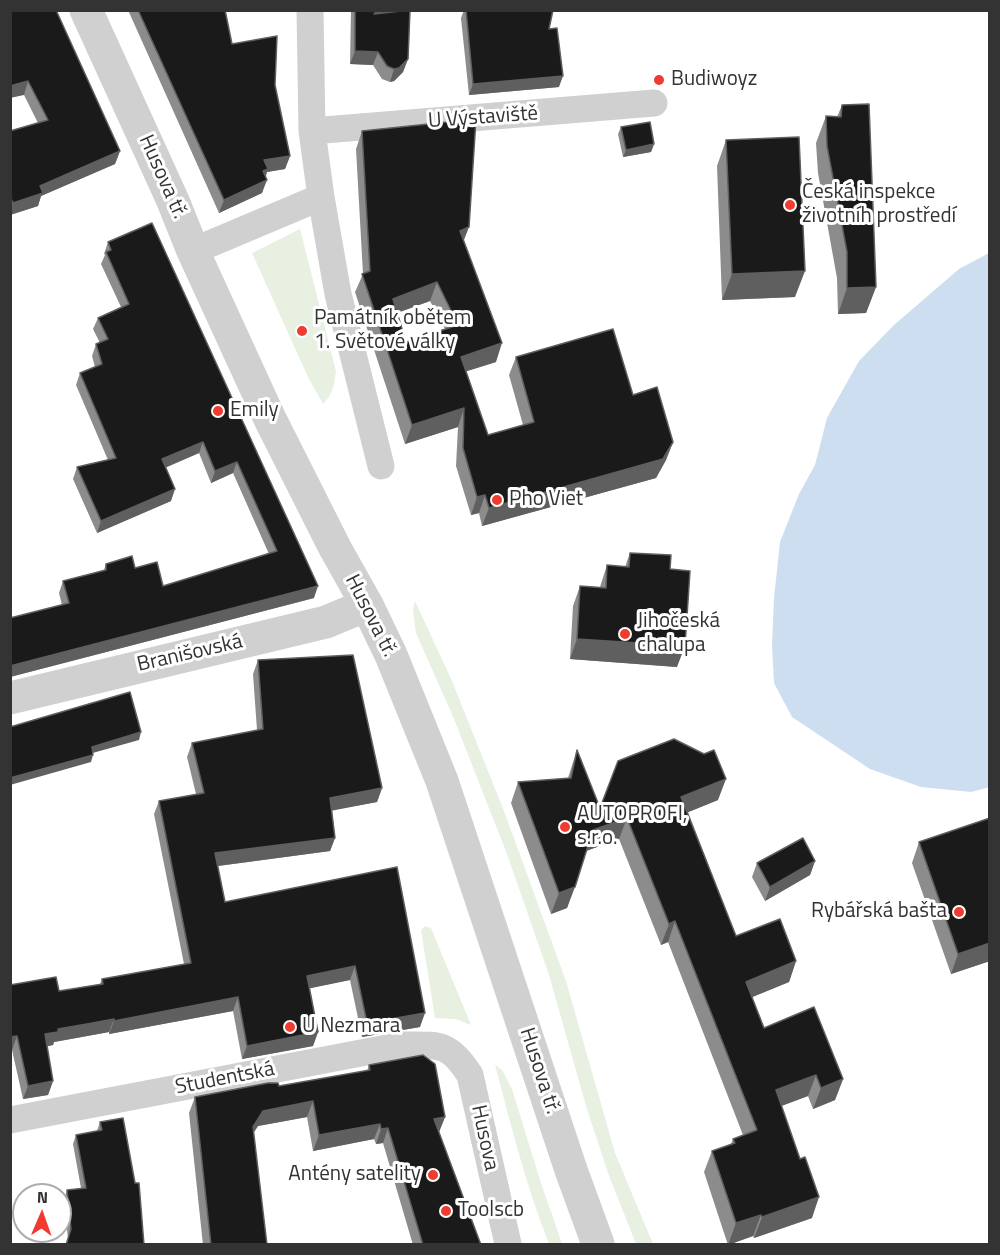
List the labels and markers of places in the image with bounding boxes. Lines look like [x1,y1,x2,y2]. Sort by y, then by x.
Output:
place label: Budiwoyz [671,67,757,93]
marker: Budiwoyz [652,73,666,87]
place label: Česká inspekce životníh prostředí [802,180,956,230]
marker: Česká inspekce životníh prostředí [783,198,797,212]
place label: Památník obětem 1. Světové války [314,306,471,356]
marker: Památník obětem 1. Světové války [295,324,309,338]
place label: Emily [230,398,279,424]
marker: Emily [211,404,225,418]
place label: Pho Viet [509,487,583,513]
marker: Pho Viet [490,493,504,507]
place label: Jihočeská chalupa [637,609,720,659]
marker: Jihočeská chalupa [618,627,632,641]
place label: AUTOPROFI, s.r.o. [577,802,688,852]
marker: AUTOPROFI, s.r.o. [558,820,572,834]
place label: Rybářská bašta [811,899,947,925]
marker: Rybářská bašta [952,905,966,919]
place label: U Nezmara [302,1014,400,1040]
marker: U Nezmara [283,1020,297,1034]
place label: Antény satelity [288,1162,421,1188]
marker: Antény satelity [426,1168,440,1182]
place label: Toolscb [458,1198,524,1224]
marker: Toolscb [439,1204,453,1218]

